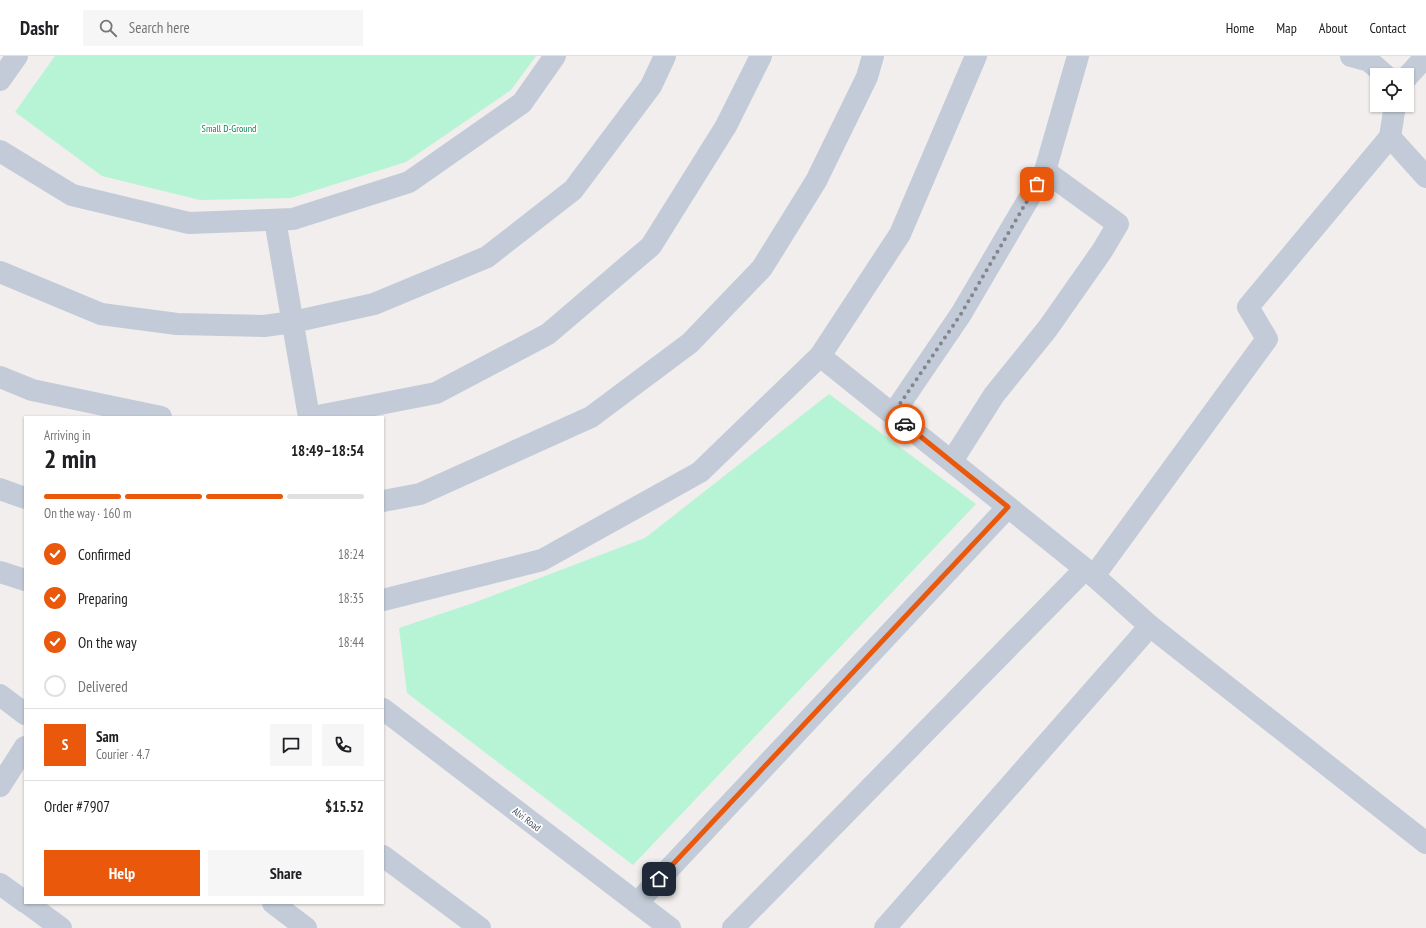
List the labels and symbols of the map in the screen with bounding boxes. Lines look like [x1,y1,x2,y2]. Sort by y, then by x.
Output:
park label: Small D-Ground [202,122,256,135]
pin [1020,167,1054,201]
courier [885,404,925,444]
street label: Alvi Road [510,804,544,834]
pin [642,862,676,896]

